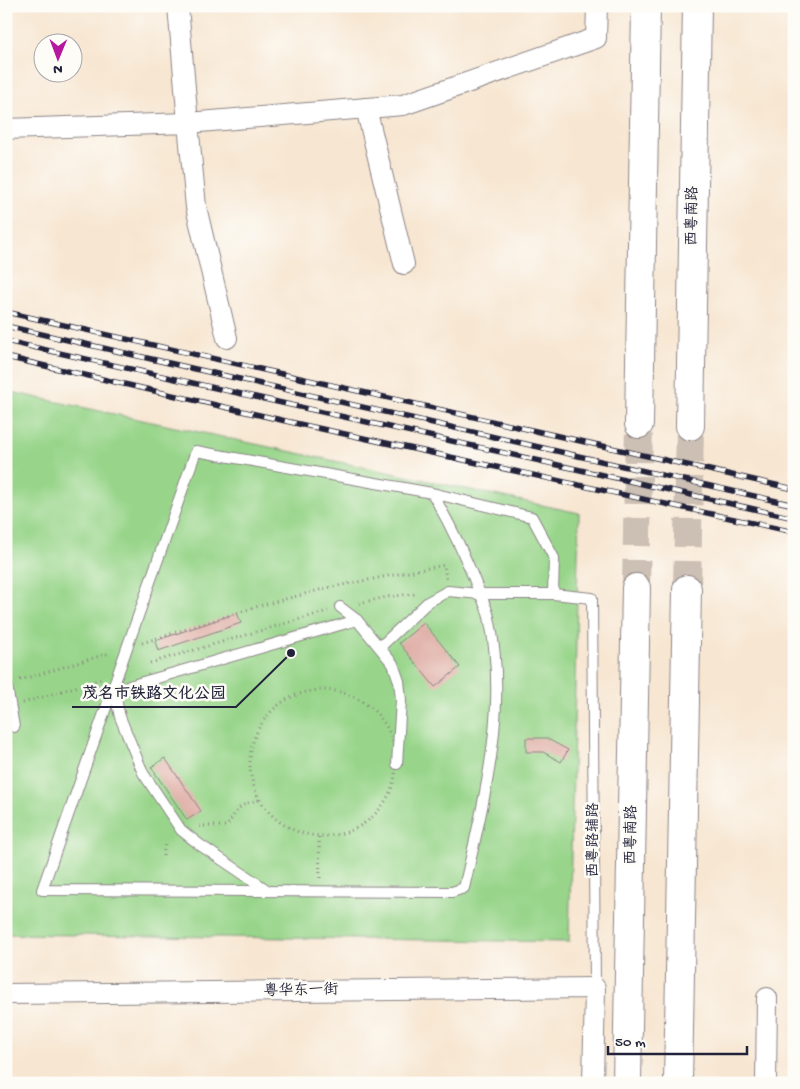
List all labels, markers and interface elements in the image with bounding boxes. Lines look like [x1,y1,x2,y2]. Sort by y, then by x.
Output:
north arrow [32,32,82,82]
text: N [53,60,63,77]
street label: 西粤南路 [682,186,703,246]
callout: 茂名市铁路文化公园 [72,676,236,707]
text: 茂名市铁路文化公园 [82,684,226,705]
street label: 西粤路辅路 [585,802,603,878]
street label: 西粤南路 [621,805,642,865]
street label: 粤华东一街 [263,981,339,1001]
scale bar [608,1024,746,1056]
text: 50 m [615,1034,646,1052]

